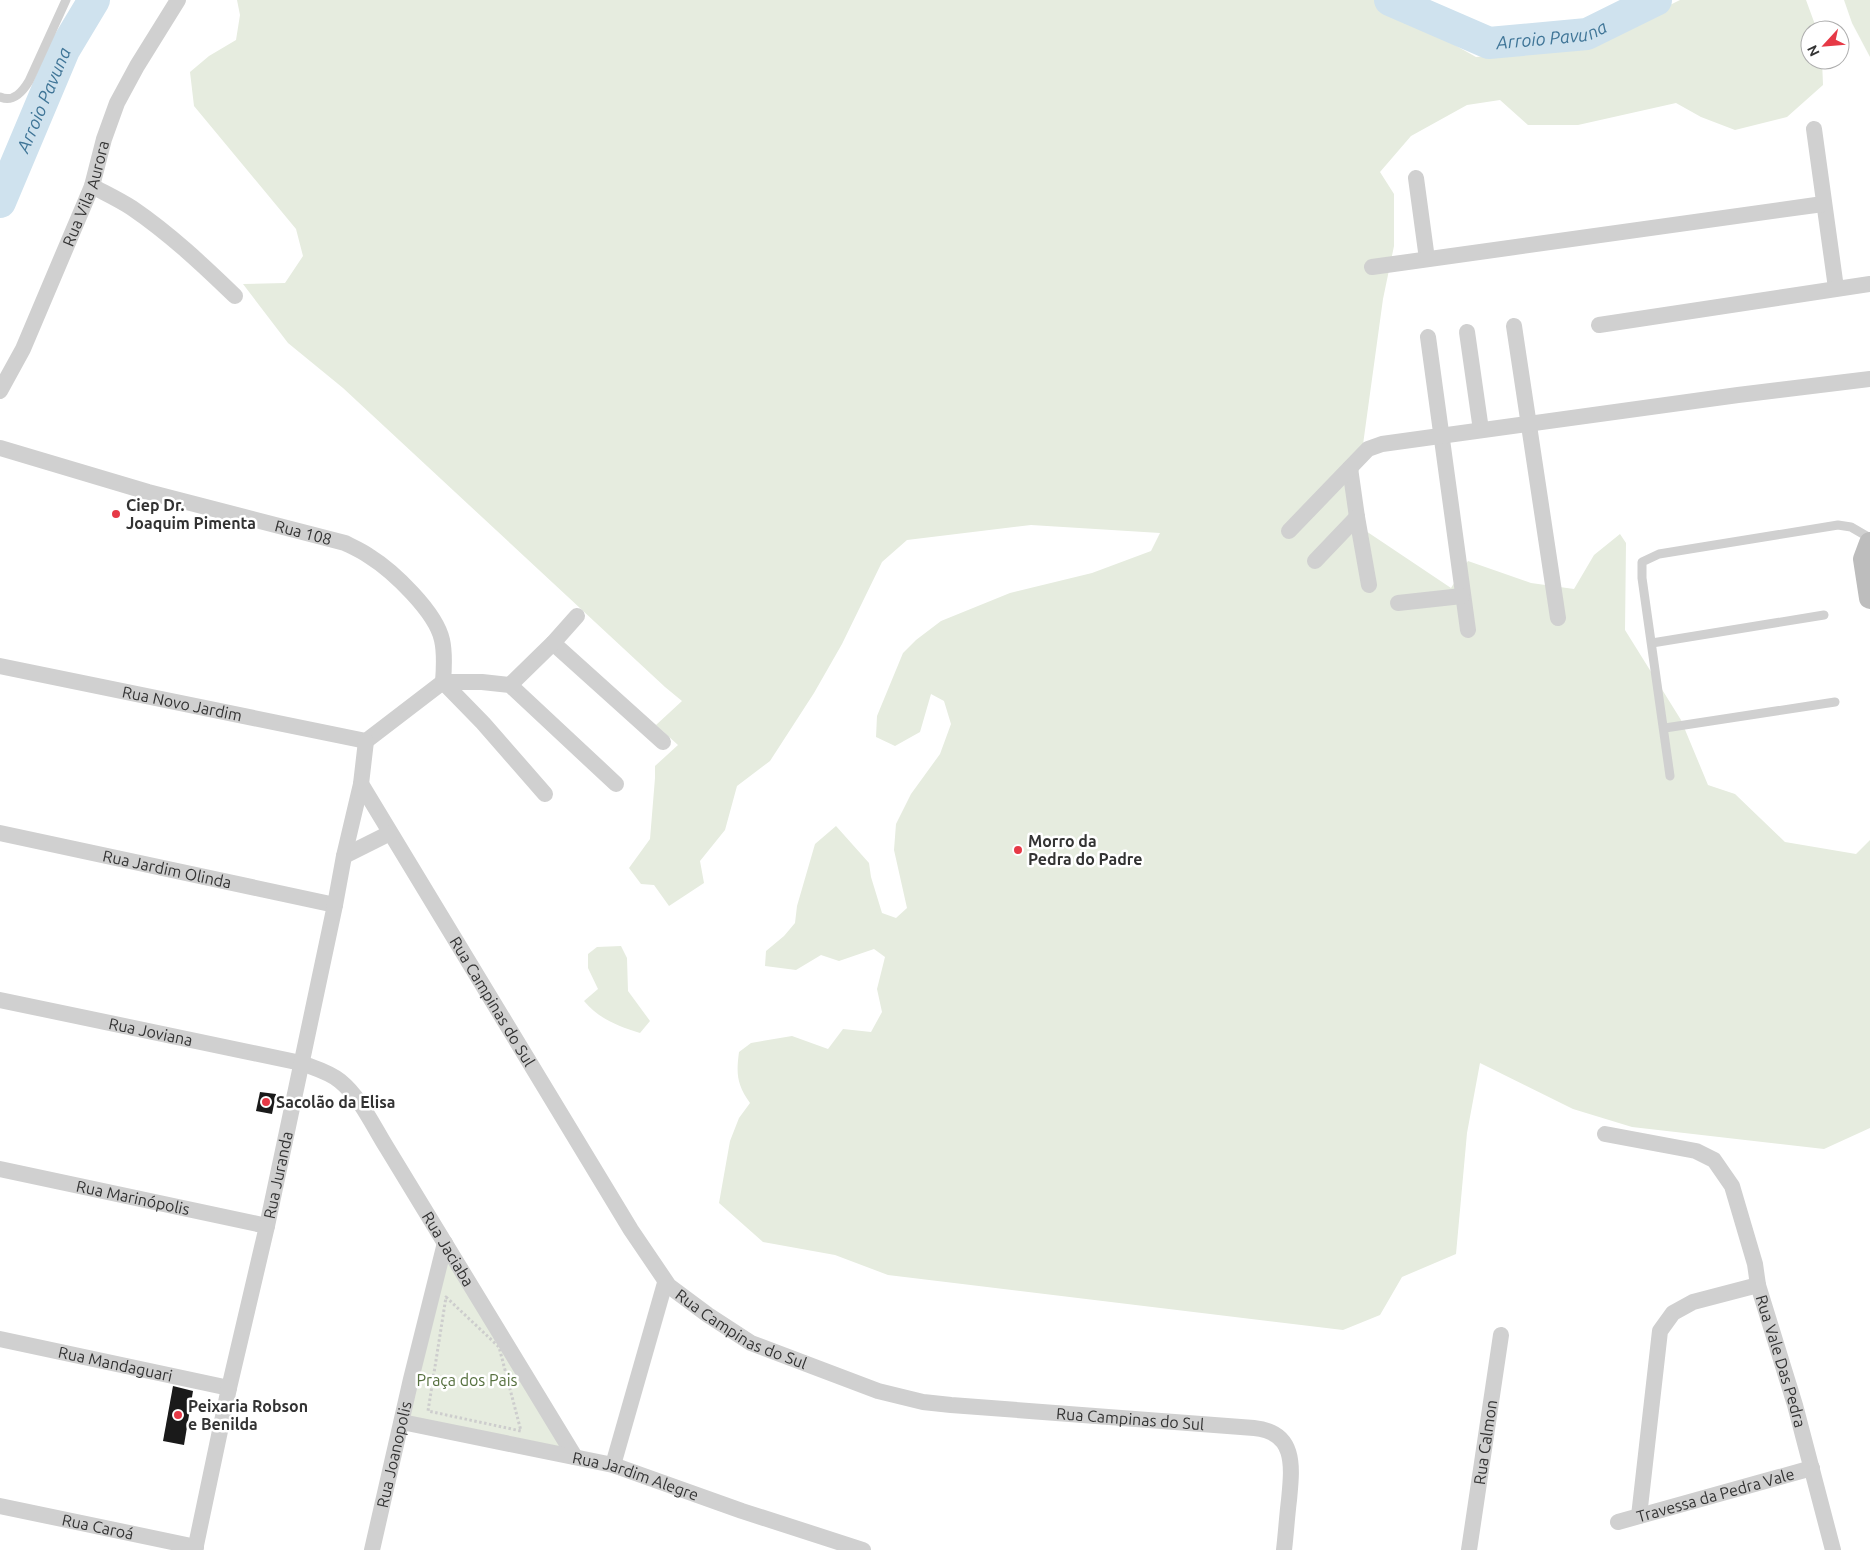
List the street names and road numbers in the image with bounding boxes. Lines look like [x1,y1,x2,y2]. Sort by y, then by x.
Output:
street label: Rua Vila Aurora [59,139,112,249]
street label: Rua 108 [273,516,334,548]
street label: Rua Novo Jardim [121,682,244,724]
street label: Rua Jardim Olinda [101,846,233,892]
street label: Rua Campinas do Sul [446,933,539,1069]
street label: Rua Joviana [107,1014,194,1049]
street label: Rua Juranda [260,1130,296,1220]
street label: Rua Marinópolis [75,1177,191,1218]
street label: Rua Jaciaba [419,1208,478,1290]
street label: Rua Campinas do Sul [672,1285,810,1372]
street label: Rua Vale Das Pedra [1753,1293,1810,1429]
street label: Rua Mandaguari [57,1343,174,1385]
street label: Rua Joanopolis [373,1399,415,1509]
street label: Rua Calmon [1470,1399,1500,1486]
street label: Rua Campinas do Sul [1056,1404,1205,1433]
street label: Rua Jardim Alegre [571,1448,701,1504]
street label: Travessa da Pedra Vale [1634,1464,1796,1525]
street label: Rua Caroá [60,1510,135,1543]

